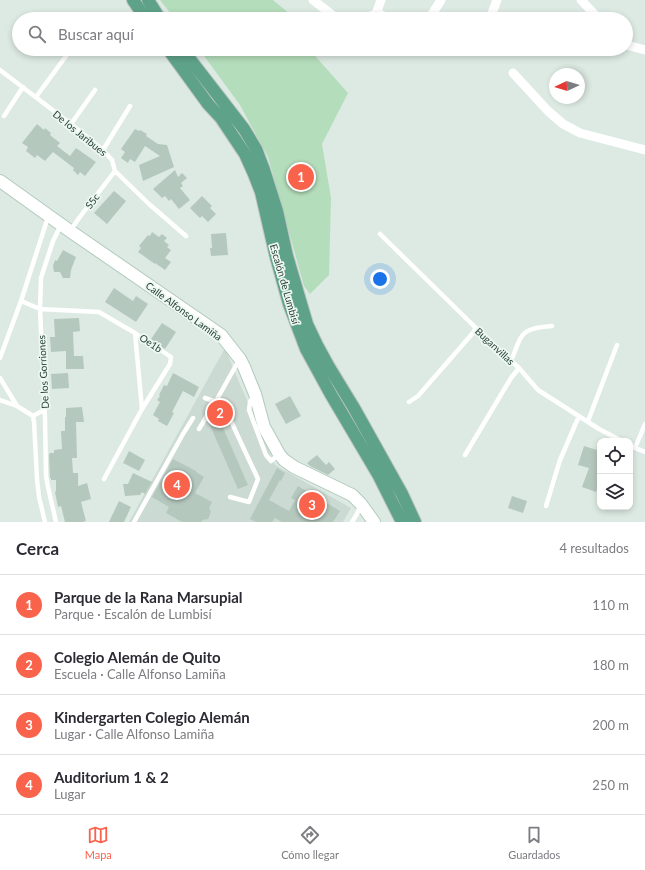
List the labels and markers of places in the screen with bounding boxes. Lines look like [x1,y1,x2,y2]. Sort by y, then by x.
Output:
pin: 1 [288,162,314,192]
pin: 2 [207,398,233,428]
pin: 4 [164,470,190,500]
pin: 3 [299,490,325,520]

